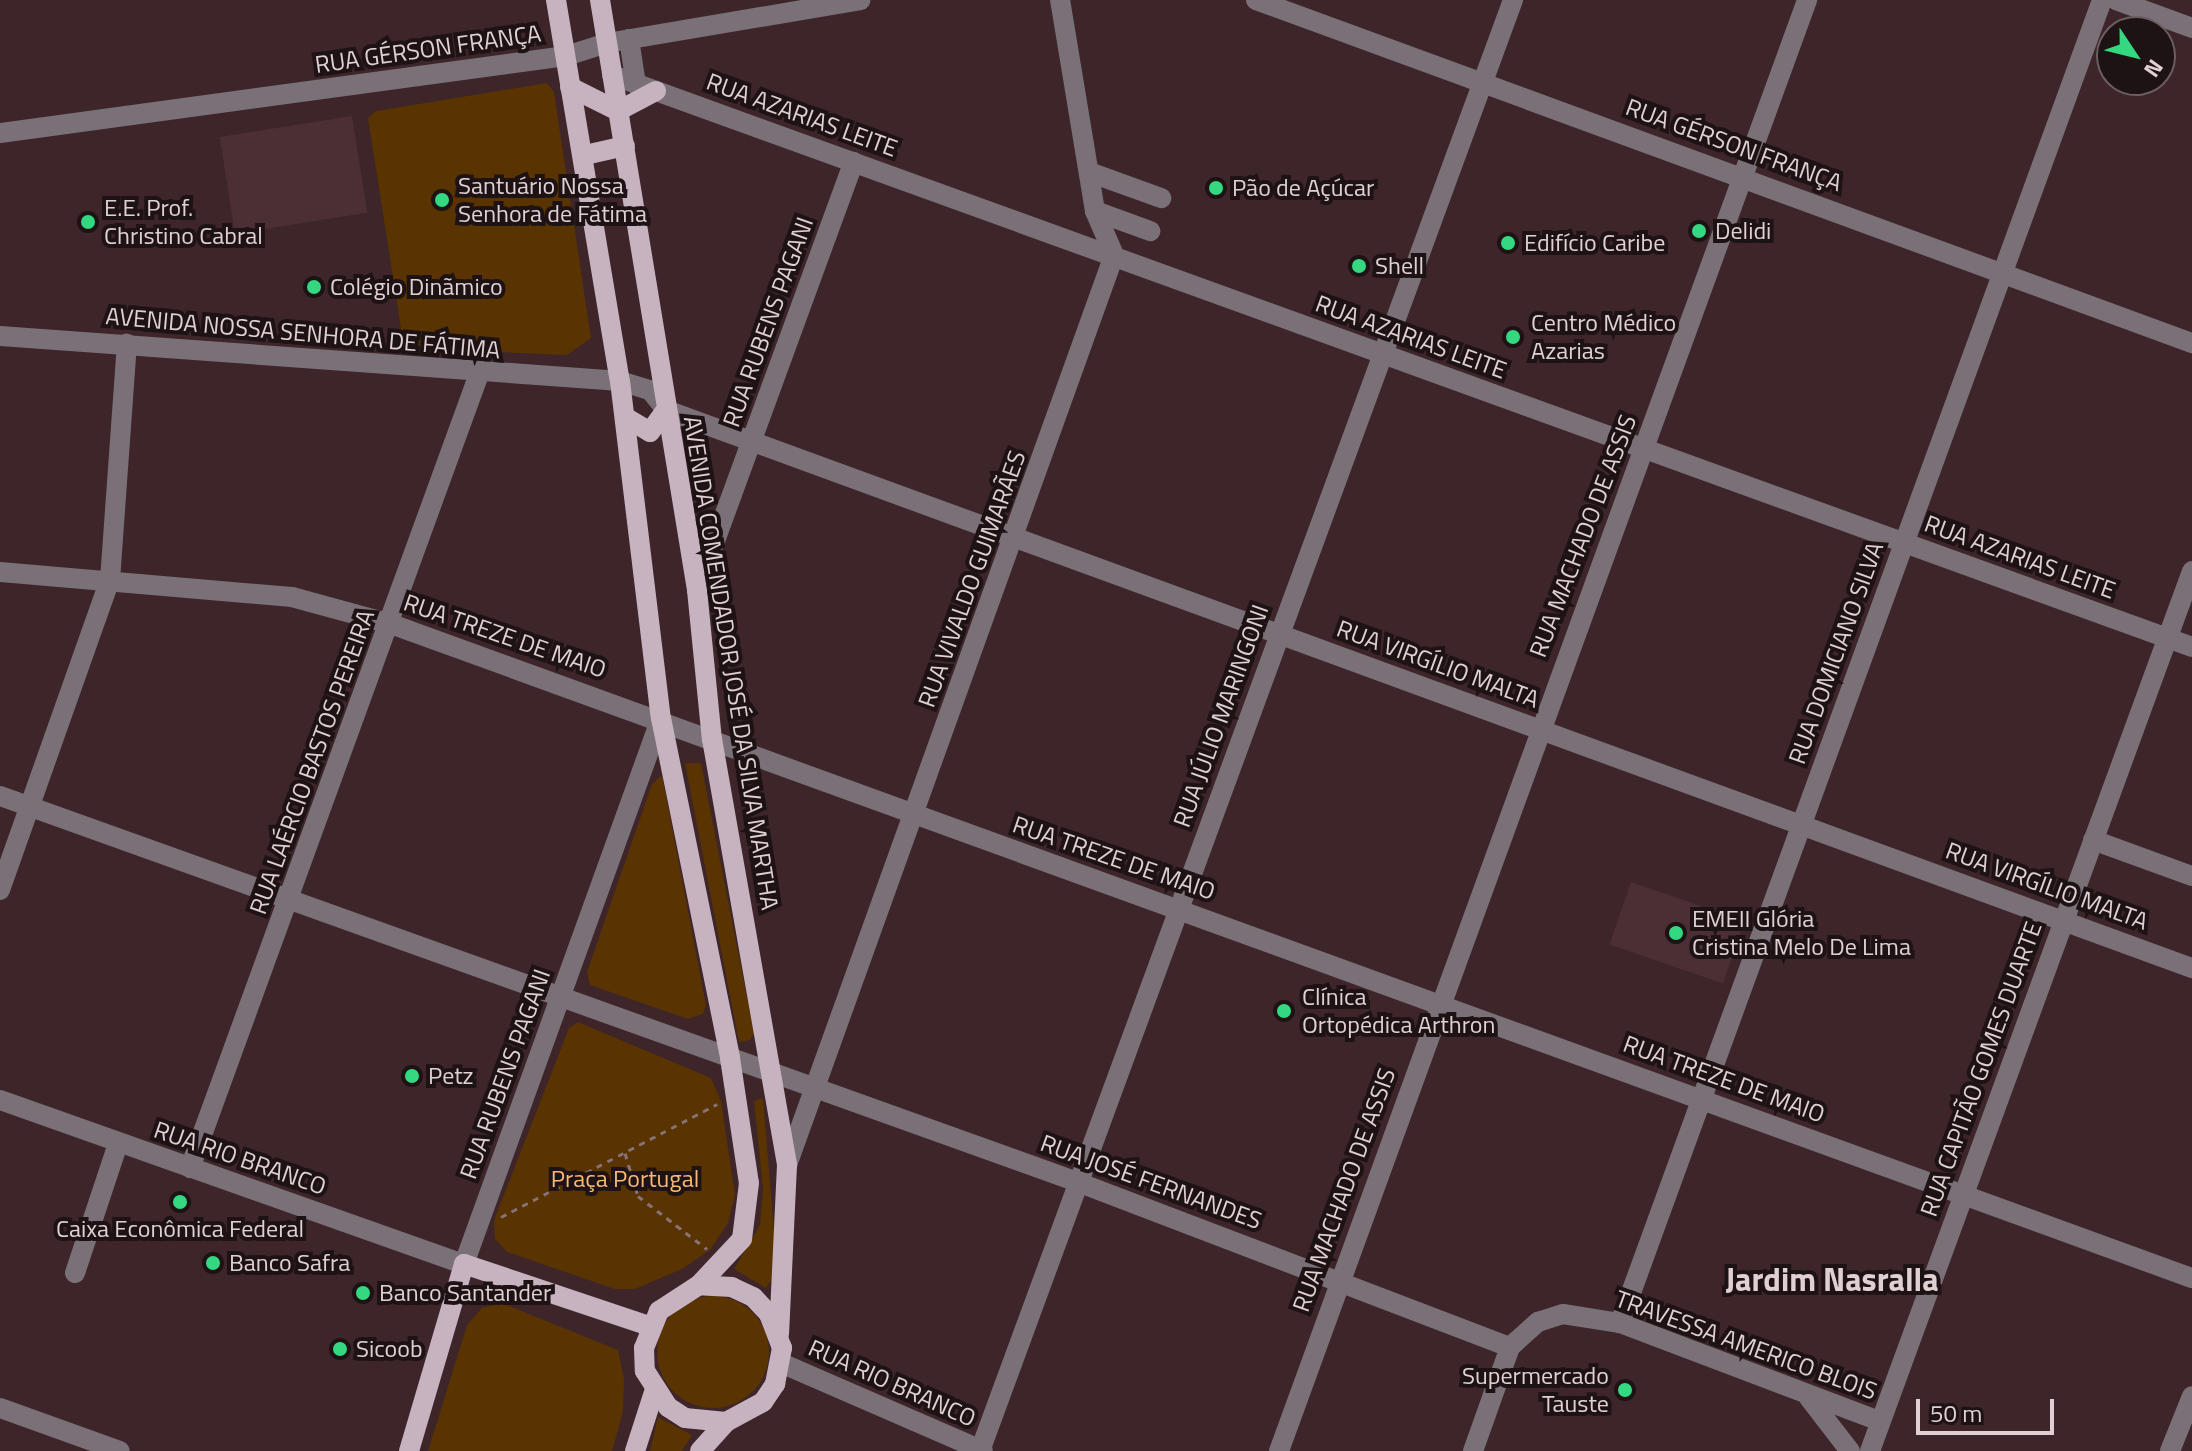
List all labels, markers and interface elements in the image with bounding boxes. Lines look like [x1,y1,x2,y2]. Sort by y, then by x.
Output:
north arrow [2096,16,2176,96]
street label: RUA GÉRSON FRANÇA [313,19,543,79]
text: N [2136,53,2172,85]
street label: RUA AZARIAS LEITE [703,67,901,163]
street label: RUA GÉRSON FRANÇA [1622,92,1846,198]
place label: Santuário Nossa Senhora de Fátima [458,172,647,228]
place label: Pão de Açúcar [1232,174,1374,202]
marker: Pão de Açúcar [1207,179,1225,197]
marker: Santuário Nossa Senhora de Fátima [433,191,451,209]
place label: E.E. Prof. Christino Cabral [104,194,263,250]
marker: E.E. Prof. Christino Cabral [79,213,97,231]
street label: RUA RUBENS PAGANI [717,213,819,431]
place label: Delidi [1715,217,1771,245]
marker: Delidi [1690,222,1708,240]
place label: Edifício Caribe [1524,229,1665,257]
marker: Edifício Caribe [1499,234,1517,252]
place label: Shell [1375,252,1424,280]
marker: Shell [1350,257,1368,275]
place label: Colégio Dinãmico [330,273,503,301]
marker: Colégio Dinãmico [305,278,323,296]
street label: RUA AZARIAS LEITE [1312,289,1510,385]
street label: AVENIDA NOSSA SENHORA DE FÁTIMA [105,301,501,365]
place label: Centro Médico Azarias [1531,309,1676,365]
marker: Centro Médico Azarias [1502,326,1524,348]
street label: RUA MACHADO DE ASSIS [1523,411,1643,661]
street label: AVENIDA COMENDADOR JOSÉ DA SILVA MARTHA [678,414,784,912]
street label: RUA VIVALDO GUIMARÃES [912,447,1032,711]
street label: RUA AZARIAS LEITE [1921,509,2119,605]
street label: RUA DOMICIANO SILVA [1782,538,1890,768]
street label: RUA TREZE DE MAIO [400,588,610,684]
street label: RUA JÚLIO MARINGONI [1167,601,1275,831]
street label: RUA LAÉRCIO BASTOS PEREIRA [243,606,381,918]
street label: RUA VIRGÍLIO MALTA [1333,614,1543,714]
street label: RUA TREZE DE MAIO [1009,810,1219,906]
street label: RUA VIRGÍLIO MALTA [1942,836,2152,936]
place label: EMEII Glória Cristina Melo De Lima [1692,905,1911,961]
street label: RUA CAPITÃO GOMES DUARTE [1914,918,2048,1220]
marker: EMEII Glória Cristina Melo De Lima [1667,924,1685,942]
street label: RUA RUBENS PAGANI [454,965,556,1183]
place label: Clínica Ortopédica Arthron [1302,983,1495,1039]
marker: Clínica Ortopédica Arthron [1273,1000,1295,1022]
street label: RUA TREZE DE MAIO [1619,1029,1829,1129]
place label: Petz [428,1062,474,1090]
street label: RUA MACHADO DE ASSIS [1287,1064,1401,1316]
marker: Petz [403,1067,421,1085]
street label: RUA RIO BRANCO [150,1115,330,1201]
street label: RUA JOSÉ FERNANDES [1037,1129,1265,1235]
park label: Praça Portugal [551,1165,699,1193]
marker: Caixa Econômica Federal [171,1193,189,1211]
place label: Caixa Econômica Federal [56,1215,304,1243]
place label: Banco Safra [229,1249,350,1277]
marker: Banco Safra [204,1254,222,1272]
district label: Jardim Nasralla [1725,1260,1939,1298]
place label: Banco Santander [379,1279,551,1307]
marker: Banco Santander [354,1284,372,1302]
street label: TRAVESSA AMERICO BLOIS [1611,1284,1881,1406]
street label: RUA RIO BRANCO [804,1333,980,1433]
place label: Sicoob [356,1335,423,1363]
marker: Sicoob [331,1340,349,1358]
place label: Supermercado Tauste [1462,1362,1609,1418]
marker: Supermercado Tauste [1616,1381,1634,1399]
scale bar [1920,1383,2058,1433]
text: 50 m [1930,1395,1982,1431]

